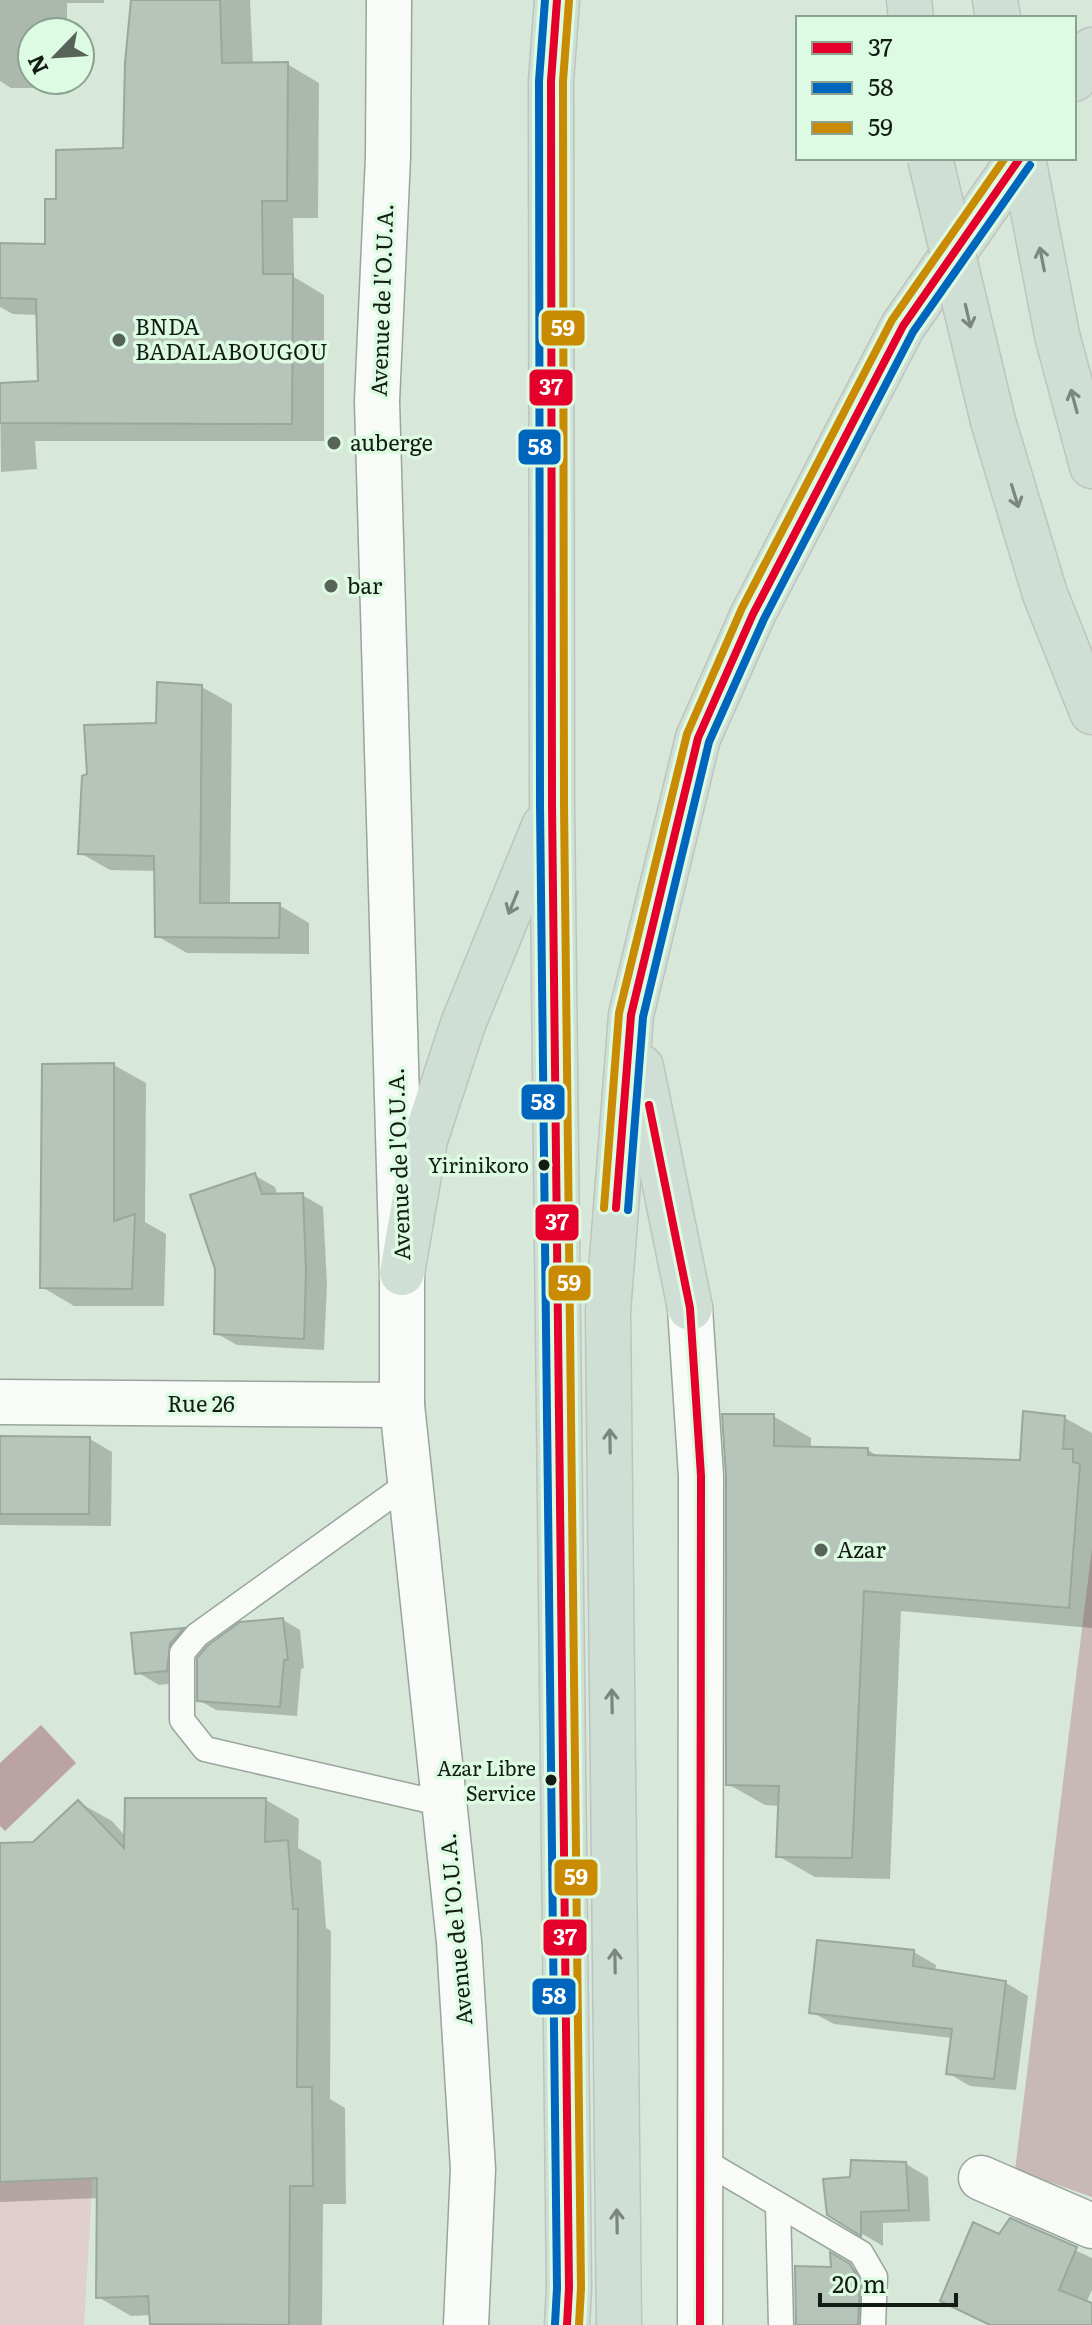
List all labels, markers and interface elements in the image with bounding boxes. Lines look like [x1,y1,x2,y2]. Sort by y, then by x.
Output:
north arrow [16,16,96,96]
legend [796,16,1076,160]
text: 37 [868,28,892,63]
text: N [18,50,55,80]
text: 58 [868,68,893,103]
text: 59 [868,108,893,143]
street label: Avenue de l'O.U.A. [361,203,400,397]
one-way arrow [1034,246,1049,272]
one-way arrow [961,302,976,328]
place label: BNDA BADALABOUGOU [135,309,328,367]
line badge: 59 [540,309,586,347]
text: 59 [551,310,575,343]
marker: BNDA BADALABOUGOU [110,331,128,349]
line badge: 37 [528,368,574,407]
text: 37 [539,369,563,402]
one-way arrow [1066,388,1081,414]
place label: auberge [350,425,433,458]
line badge: 58 [517,428,562,466]
text: 58 [528,429,552,462]
marker: auberge [325,434,343,452]
one-way arrow [1009,483,1024,508]
place label: bar [347,568,383,601]
marker: bar [322,577,340,595]
one-way arrow [505,891,519,915]
street label: Avenue de l'O.U.A. [378,1067,417,1261]
line badge: 58 [520,1083,566,1121]
text: 58 [531,1084,555,1117]
place label: Yirinikoro [428,1149,529,1179]
marker: Yirinikoro [536,1157,552,1173]
line badge: 37 [534,1203,580,1242]
text: 37 [545,1204,569,1237]
line badge: 59 [547,1264,592,1302]
text: 59 [557,1265,581,1298]
street label: Rue 26 [167,1386,235,1419]
one-way arrow [602,1428,617,1455]
place label: Azar [837,1532,887,1565]
marker: Azar [812,1541,830,1559]
one-way arrow [604,1688,620,1715]
place label: Azar Libre Service [437,1752,536,1807]
marker: Azar Libre Service [543,1772,559,1788]
street label: Avenue de l'O.U.A. [430,1832,479,2027]
line badge: 59 [553,1858,599,1897]
text: 59 [564,1859,588,1892]
line badge: 37 [542,1918,588,1957]
text: 37 [553,1919,577,1952]
one-way arrow [607,1948,623,1975]
line badge: 58 [531,1977,577,2016]
text: 58 [542,1978,566,2011]
one-way arrow [610,2208,625,2235]
scale bar [820,2257,956,2307]
text: 20 m [832,2265,886,2300]

